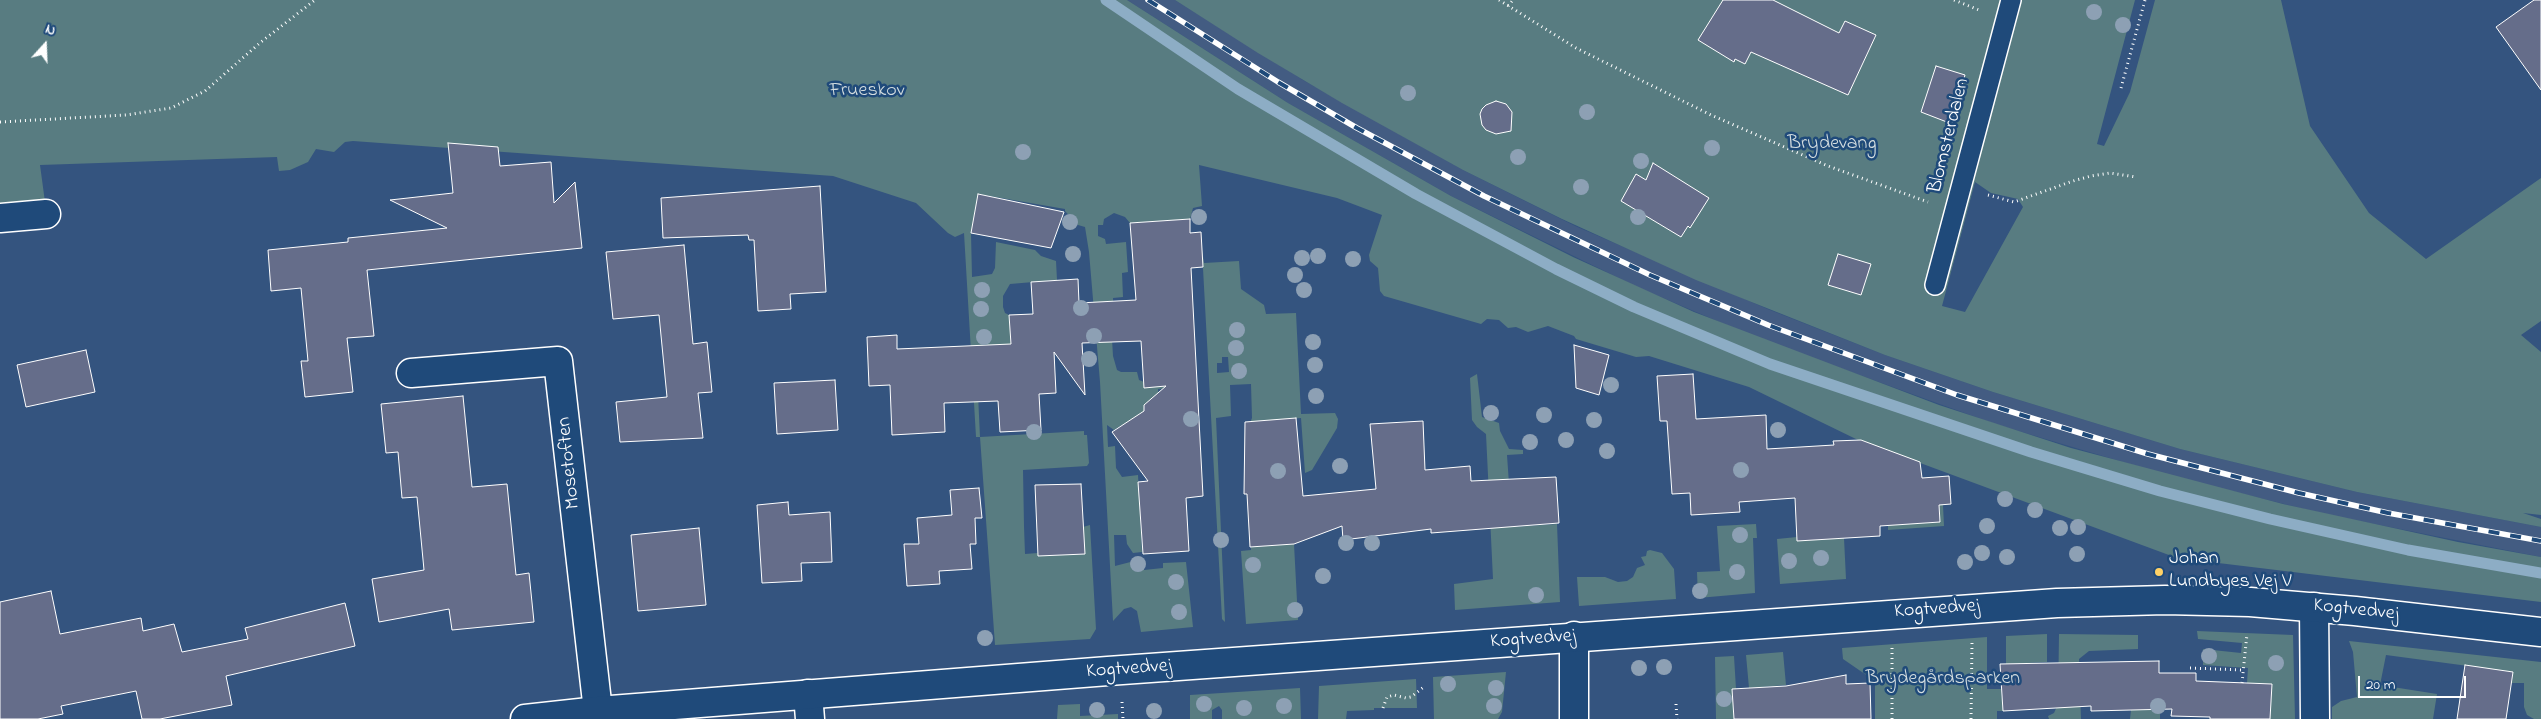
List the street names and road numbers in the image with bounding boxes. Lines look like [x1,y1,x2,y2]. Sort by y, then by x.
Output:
street label: Blomsterdalen [1924,76,1976,196]
street label: Mosetoften [553,416,587,510]
street label: Kogtvedvej [1893,595,1981,625]
street label: Kogtvedvej [2312,595,2400,627]
street label: Kogtvedvej [1489,625,1577,655]
street label: Kogtvedvej [1085,655,1173,685]

